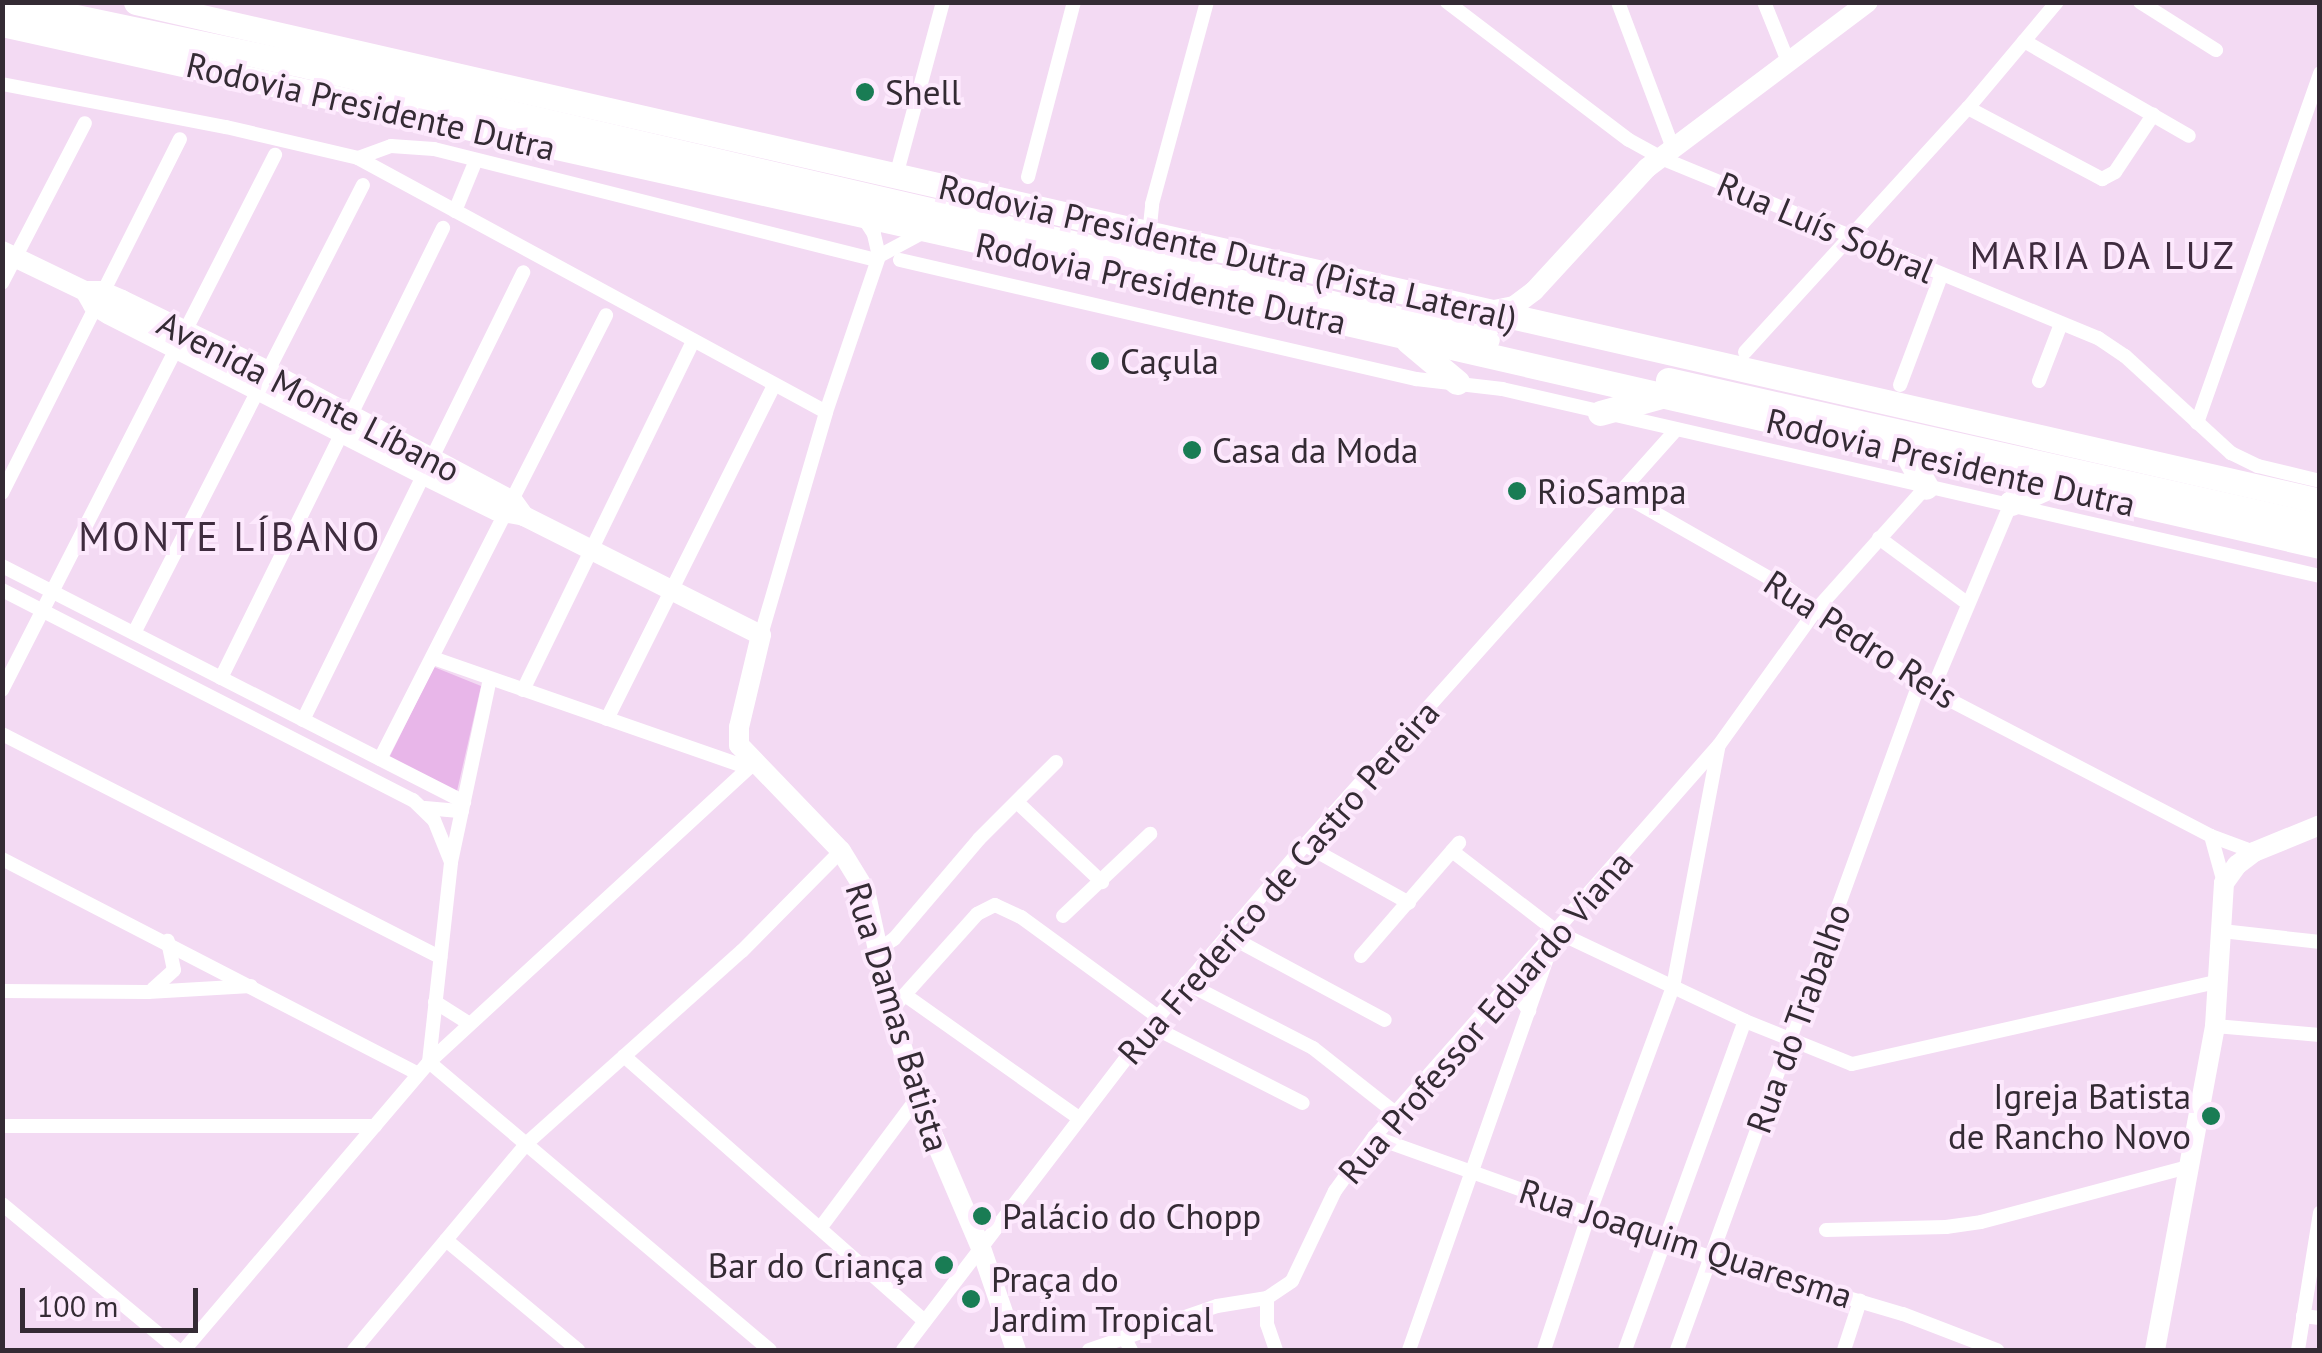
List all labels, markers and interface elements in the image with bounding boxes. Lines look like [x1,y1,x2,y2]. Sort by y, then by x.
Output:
street label: Rodovia Presidente Dutra [182,43,560,169]
place label: Shell [885,71,961,113]
marker: Shell [854,81,876,103]
street label: Rua Luís Sobral [1711,162,1941,292]
street label: Rodovia Presidente Dutra (Pista Lateral) [935,165,1521,339]
street label: Rodovia Presidente Dutra [972,223,1350,343]
district label: MARIA DA LUZ [1968,232,2238,278]
street label: Avenida Monte Líbano [151,302,467,490]
place label: Caçula [1120,340,1219,382]
marker: Caçula [1089,350,1111,372]
street label: Rodovia Presidente Dutra [1762,399,2140,525]
place label: Casa da Moda [1212,429,1418,471]
marker: Casa da Moda [1181,439,1203,461]
place label: RioSampa [1537,470,1687,512]
marker: RioSampa [1506,480,1528,502]
district label: MONTE LÍBANO [78,512,382,560]
street label: Rua Pedro Reis [1756,561,1966,717]
street label: Rua Frederico de Castro Pereira [1108,691,1448,1073]
street label: Rua Professor Eduardo Viana [1329,842,1641,1192]
street label: Rua Damas Batista [837,877,959,1157]
street label: Rua do Trabalho [1737,897,1859,1139]
place label: Igreja Batista de Rancho Novo [1948,1075,2191,1157]
marker: Igreja Batista de Rancho Novo [2200,1105,2222,1127]
street label: Rua Joaquim Quaresma [1514,1169,1858,1317]
place label: Palácio do Chopp [1002,1195,1261,1237]
marker: Palácio do Chopp [971,1205,993,1227]
place label: Bar do Criança [708,1244,924,1286]
marker: Bar do Criança [933,1254,955,1276]
place label: Praça do Jardim Tropical [991,1258,1215,1340]
scale bar [25,1268,202,1330]
text: 100 m [37,1286,118,1325]
marker: Praça do Jardim Tropical [960,1288,982,1310]

